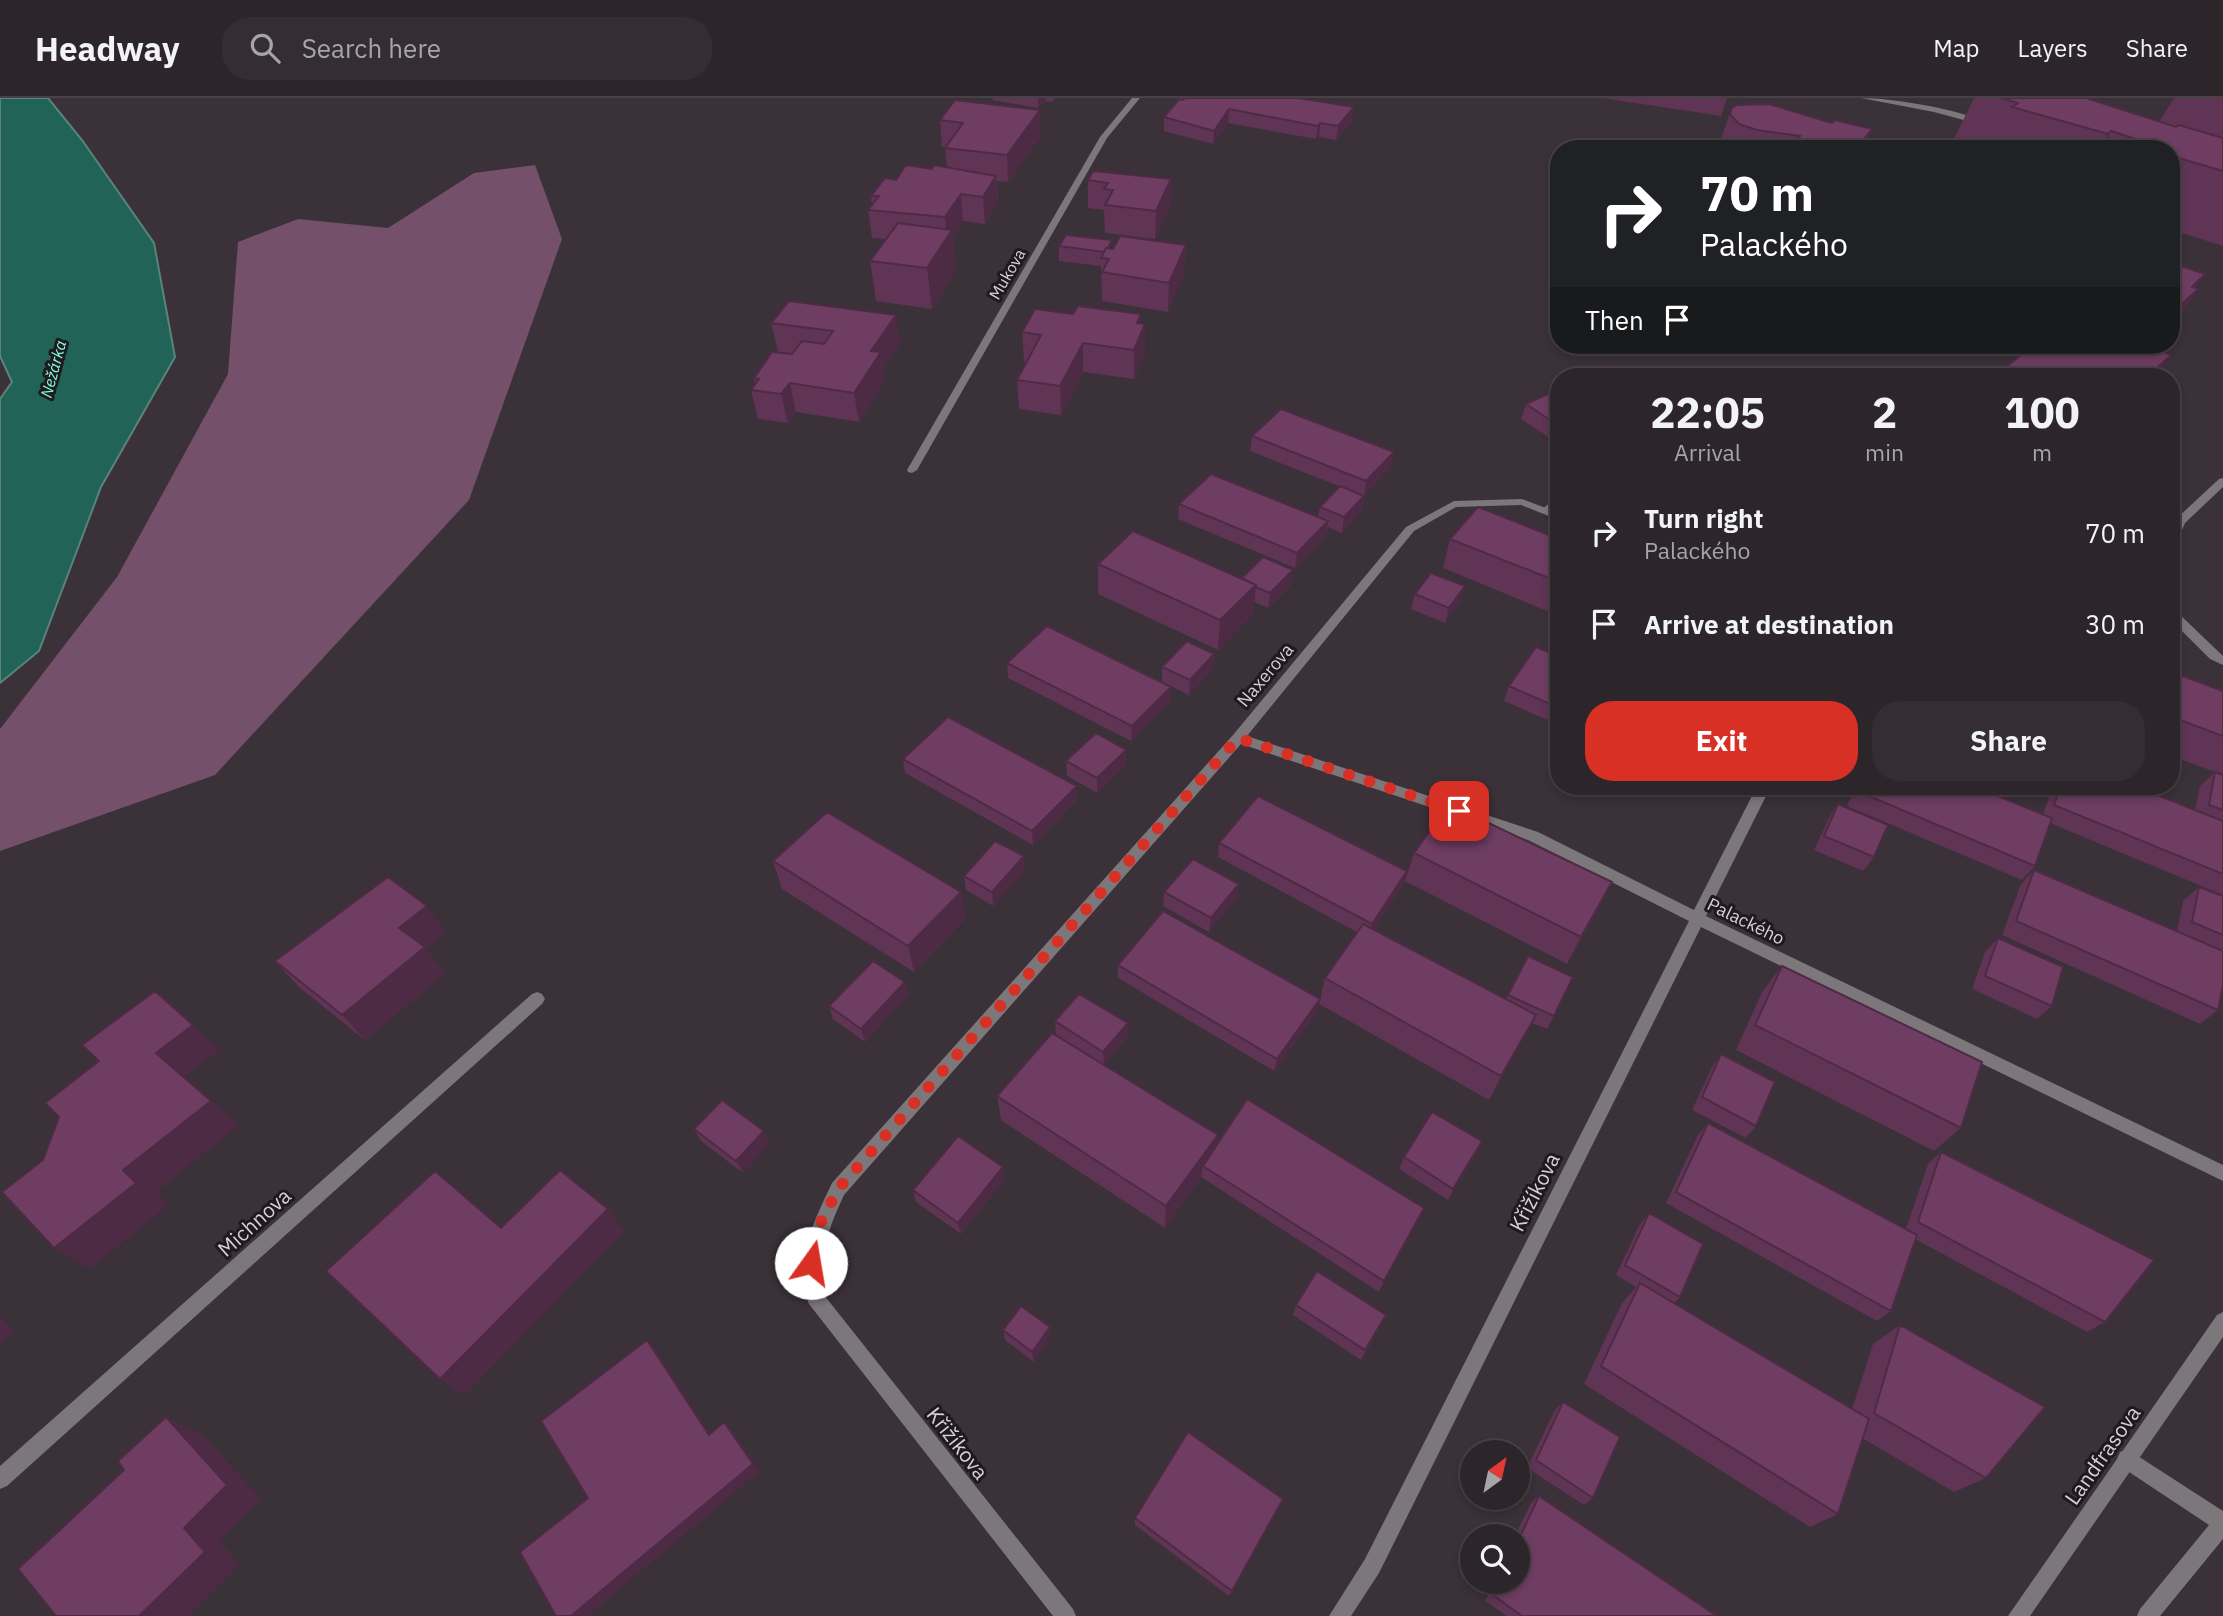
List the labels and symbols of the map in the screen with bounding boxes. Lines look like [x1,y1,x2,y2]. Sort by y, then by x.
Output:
street label: Mukova [984,245,1030,303]
water label: Nežárka [36,338,70,400]
street label: Naxerova [1232,638,1298,711]
pin [1429,781,1489,841]
street label: Palackého [1704,892,1788,950]
street label: Křižíkova [1502,1148,1566,1236]
street label: Michnova [211,1182,297,1262]
position arrow [774,1226,848,1300]
street label: Landfrasova [2058,1400,2146,1510]
street label: Křižíkova [921,1401,995,1485]
north arrow [1460,1440,1530,1510]

